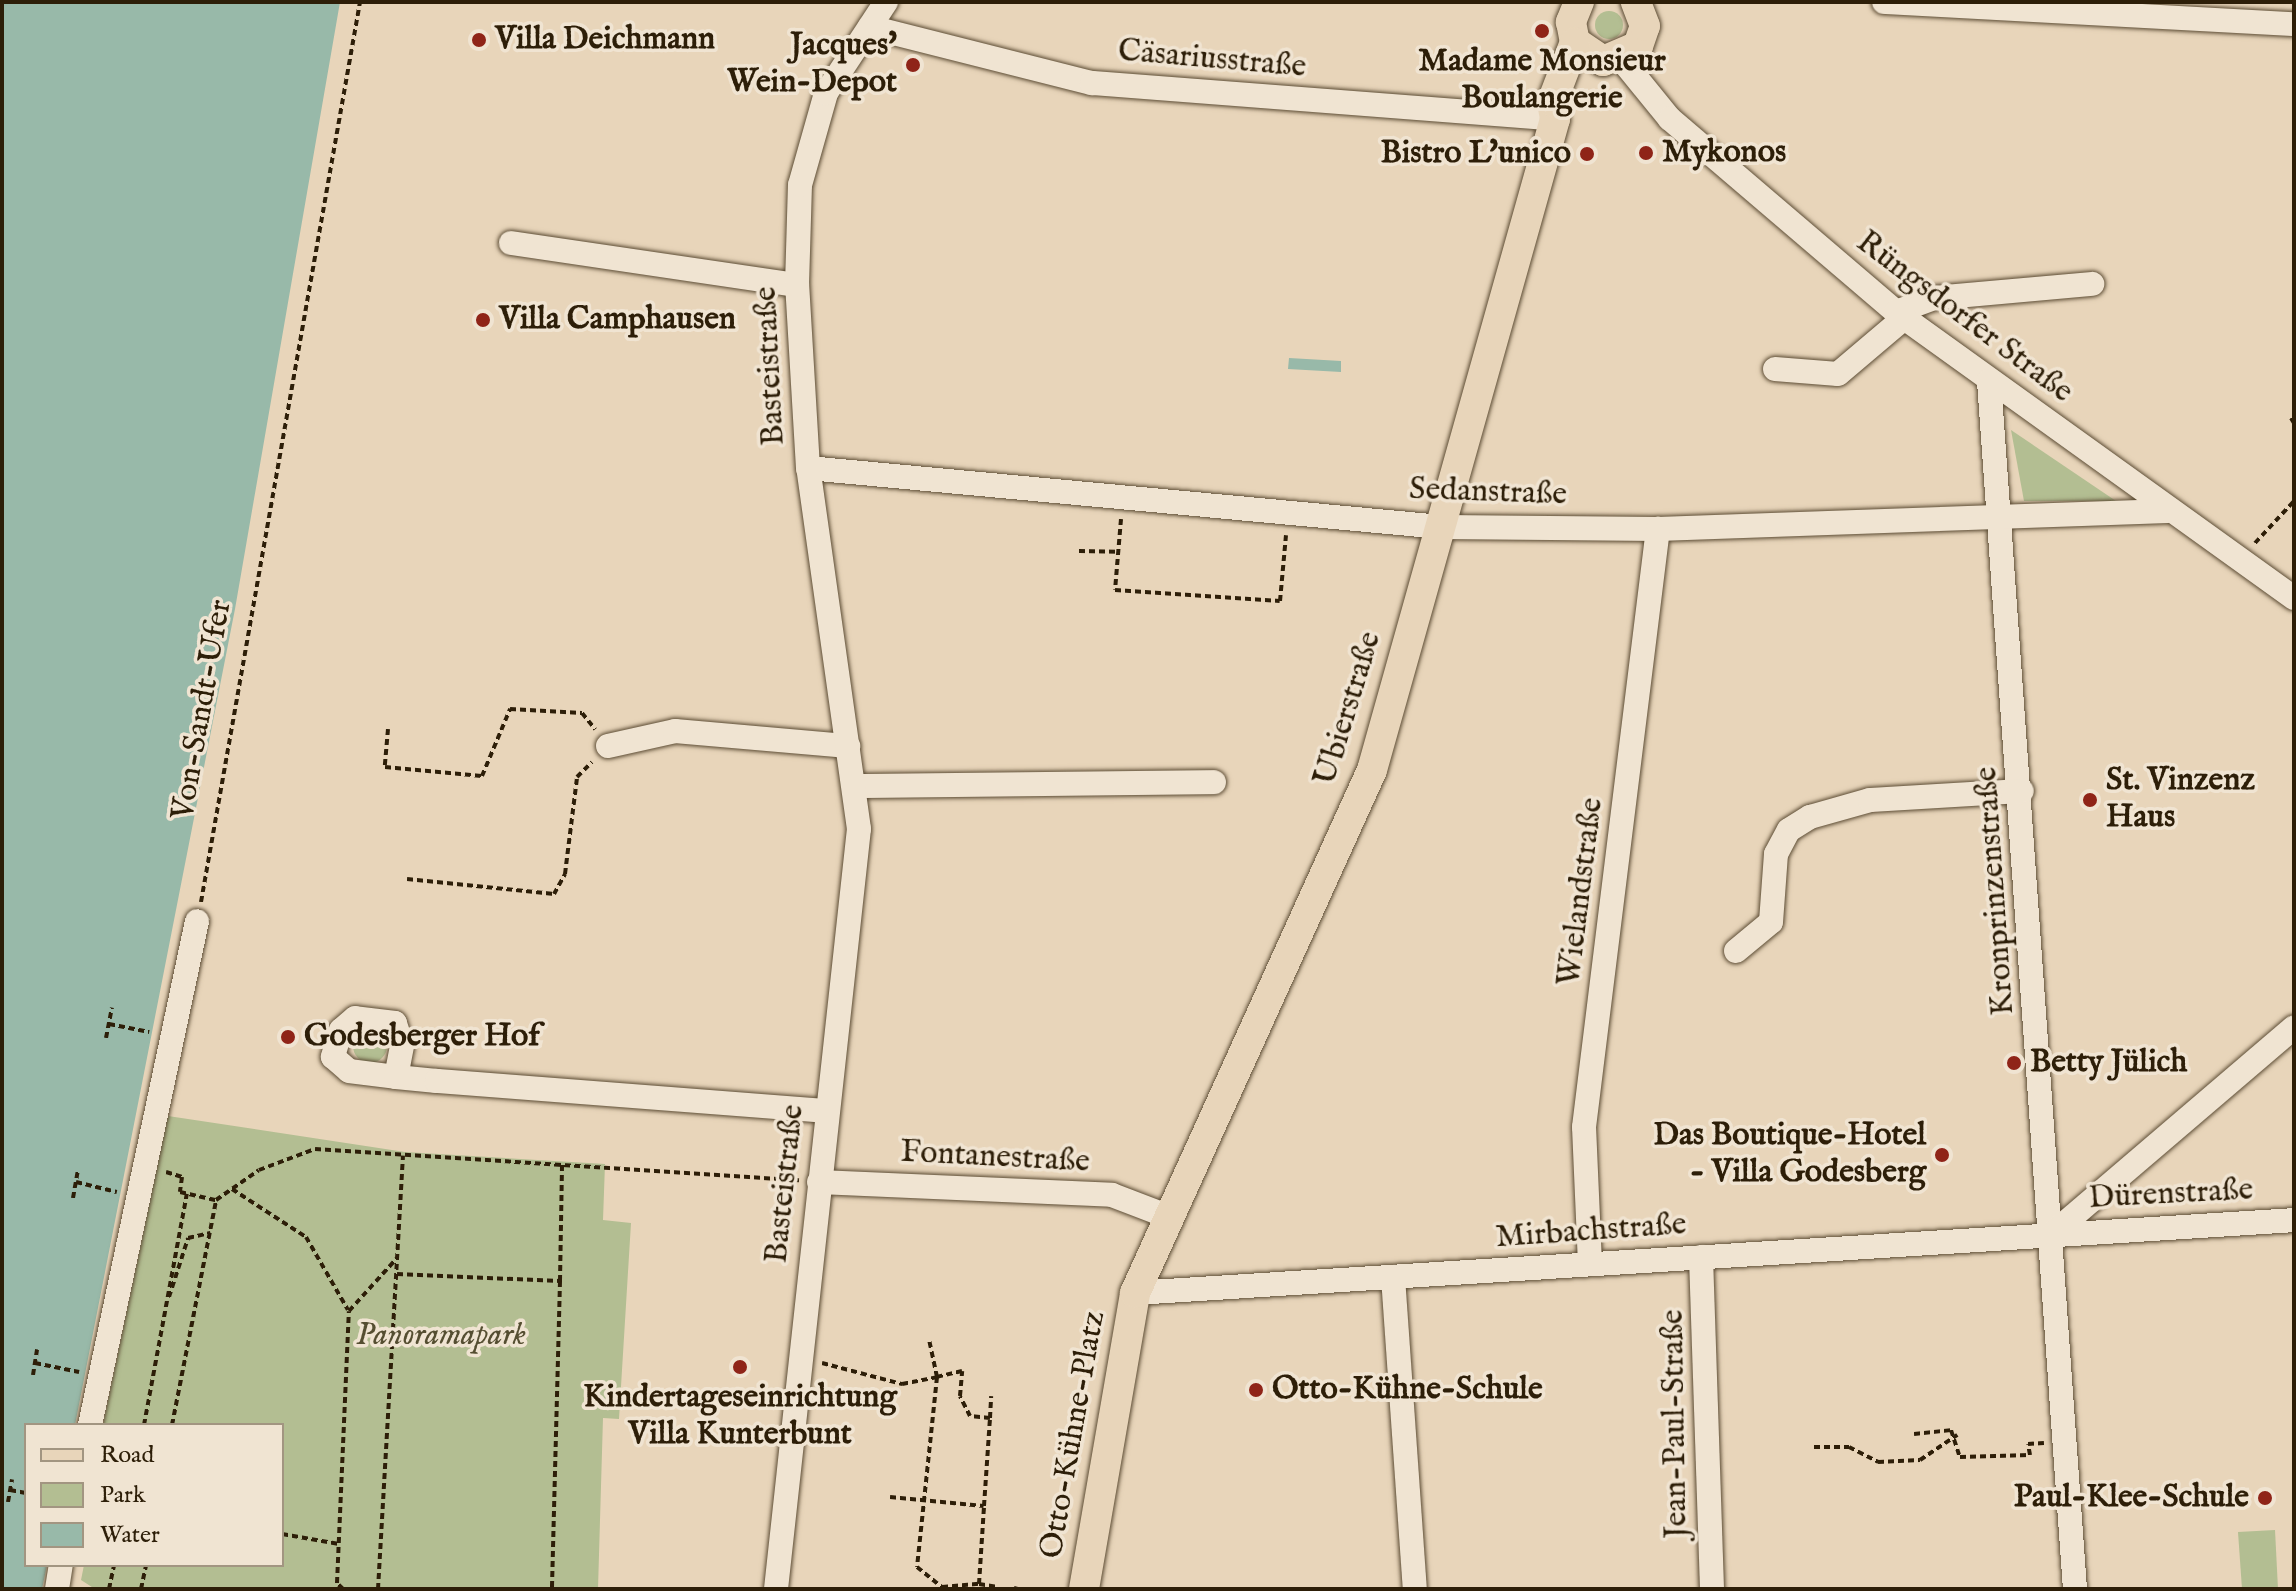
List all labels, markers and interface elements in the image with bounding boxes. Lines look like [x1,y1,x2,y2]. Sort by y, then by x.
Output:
place label: Villa Deichmann [495,21,715,59]
marker: Madame Monsieur Boulangerie [1533,22,1551,40]
place label: Jacques' Wein-Depot [727,28,897,103]
marker: Villa Deichmann [470,31,488,49]
street label: Cäsariusstraße [1116,33,1308,87]
place label: Madame Monsieur Boulangerie [1418,44,1666,119]
marker: Jacques' Wein-Depot [904,56,922,74]
place label: Mykonos [1662,134,1786,172]
place label: Bistro L'unico [1381,135,1571,173]
marker: Mykonos [1637,144,1655,162]
marker: Bistro L'unico [1578,145,1596,163]
street label: Rüngsdorfer Straße [1848,224,2080,412]
street label: Basteistraße [748,285,794,447]
place label: Villa Camphausen [499,301,736,339]
marker: Villa Camphausen [474,311,492,329]
street label: Sedanstraße [1408,471,1568,515]
street label: Von-Sandt-Ufer [165,597,241,823]
street label: Ubierstraße [1307,627,1391,791]
place label: St. Vinzenz Haus [2106,763,2255,838]
street label: Kronprinzenstraße [1968,765,2024,1017]
marker: St. Vinzenz Haus [2081,791,2099,809]
street label: Wielandstraße [1551,796,1613,988]
place label: Godesberger Hof [304,1018,540,1056]
marker: Godesberger Hof [279,1028,297,1046]
place label: Betty Jülich [2030,1044,2187,1082]
marker: Betty Jülich [2005,1054,2023,1072]
street label: Basteistraße [759,1103,813,1265]
place label: Das Boutique-Hotel - Villa Godesberg [1653,1118,1926,1193]
street label: Fontanestraße [899,1134,1091,1182]
marker: Das Boutique-Hotel - Villa Godesberg [1933,1146,1951,1164]
street label: Dürenstraße [2088,1172,2254,1218]
street label: Mirbachstraße [1494,1206,1688,1258]
street label: Otto-Kühne-Platz [1033,1308,1115,1562]
street label: Jean-Paul-Straße [1655,1309,1697,1539]
park label: Panoramapark [356,1317,526,1355]
marker: Kindertageseinrichtung Villa Kunterbunt [731,1358,749,1376]
place label: Otto-Kühne-Schule [1272,1371,1543,1409]
place label: Kindertageseinrichtung Villa Kunterbunt [583,1380,897,1455]
marker: Otto-Kühne-Schule [1247,1381,1265,1399]
legend [24,1423,284,1567]
text: Road [100,1440,154,1471]
place label: Paul-Klee-Schule [2014,1479,2249,1517]
text: Park [100,1480,146,1511]
marker: Paul-Klee-Schule [2256,1489,2274,1507]
text: Water [100,1520,160,1551]

